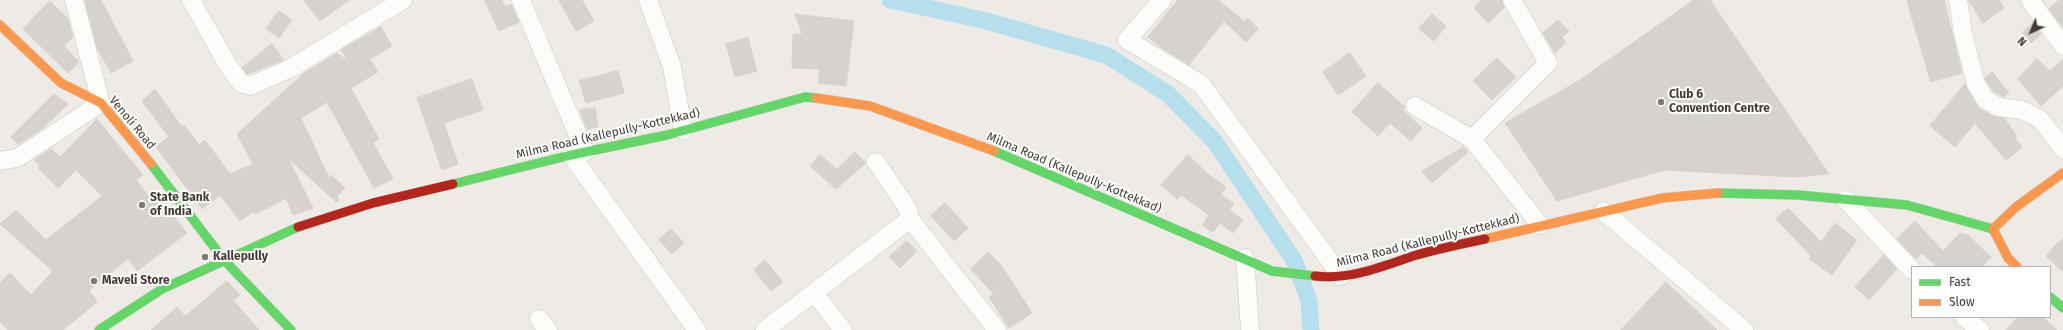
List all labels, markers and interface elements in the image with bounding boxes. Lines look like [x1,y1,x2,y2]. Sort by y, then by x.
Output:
north arrow [2011,12,2051,52]
text: N [2015,34,2029,48]
place label: Club 6 Convention Centre [1669,88,1770,116]
street label: Venoli Road [106,94,158,152]
marker: Club 6 Convention Centre [1656,97,1666,107]
street label: Milma Road (Kallepully-Kottekkad) [515,106,701,162]
street label: Milma Road (Kallepully-Kottekkad) [985,130,1163,216]
place label: State Bank of India [150,191,209,219]
marker: State Bank of India [137,200,147,210]
street label: Milma Road (Kallepully-Kottekkad) [1335,211,1521,271]
place label: Kallepully [213,250,268,264]
marker: Kallepully [200,252,210,262]
legend [1911,266,2051,318]
place label: Maveli Store [102,274,170,288]
text: Fast [1949,275,1971,289]
marker: Maveli Store [89,276,99,286]
text: Slow [1949,295,1975,309]

